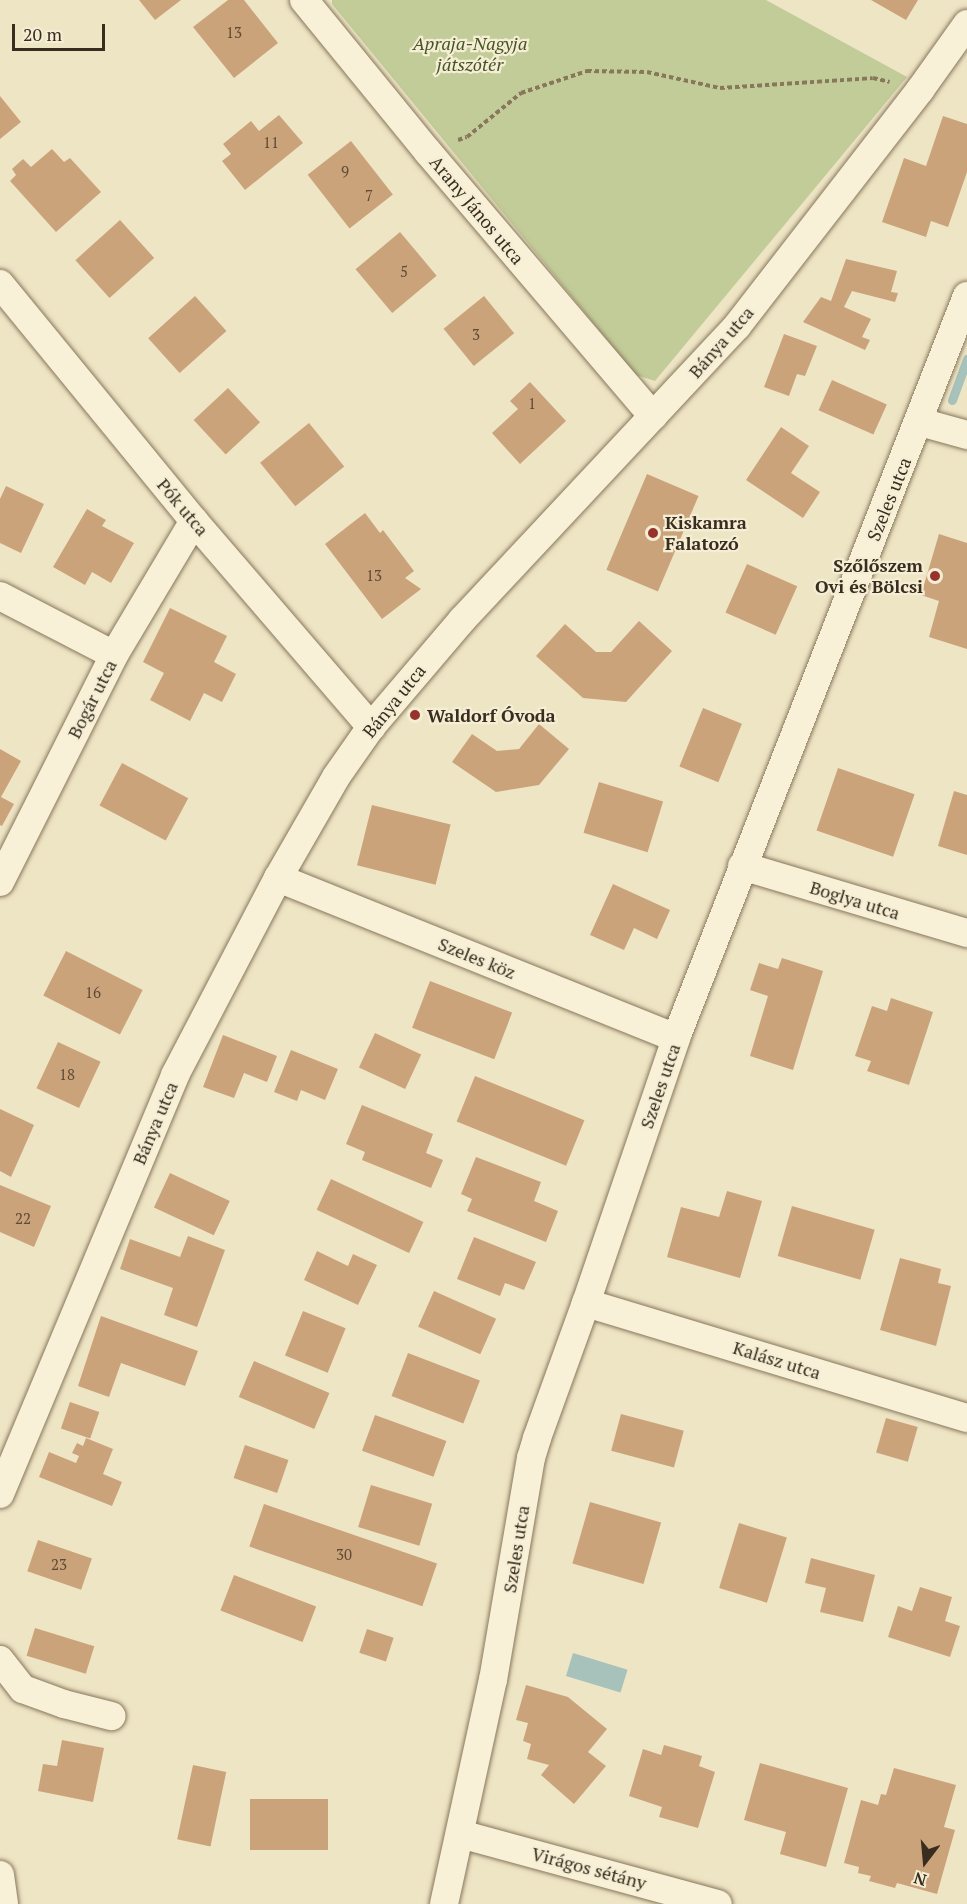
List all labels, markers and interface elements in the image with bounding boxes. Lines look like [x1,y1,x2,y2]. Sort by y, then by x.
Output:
scale bar [15,12,108,50]
text: 20 m [23,22,62,46]
house number: 13 [226,24,242,42]
park label: Apraja-Nagyja játszótér [413,33,527,76]
house number: 11 [263,134,279,152]
street label: Arany János utca [425,151,529,269]
house number: 9 [341,163,349,181]
house number: 7 [365,187,373,205]
house number: 5 [400,263,408,281]
street label: Bánya utca [684,302,758,382]
house number: 3 [472,326,480,344]
house number: 1 [528,395,536,413]
street label: Szeles utca [862,454,916,544]
street label: Pók utca [153,474,213,540]
place label: Kiskamra Falatozó [665,512,747,554]
marker: Kiskamra Falatozó [646,526,660,540]
place label: Szőlőszem Ovi és Bölcsi [815,555,923,598]
house number: 13 [366,567,382,585]
marker: Szőlőszem Ovi és Bölcsi [928,569,942,583]
street label: Bogár utca [63,656,121,742]
street label: Bánya utca [358,660,430,742]
place label: Waldorf Óvoda [427,704,556,726]
marker: Waldorf Óvoda [408,708,422,722]
street label: Boglya utca [807,876,903,924]
street label: Szeles köz [435,933,519,983]
house number: 16 [85,984,101,1002]
street label: Szeles utca [635,1041,685,1131]
house number: 18 [59,1066,75,1084]
street label: Bánya utca [128,1078,182,1168]
house number: 22 [15,1210,31,1228]
street label: Kalász utca [730,1336,824,1384]
street label: Szeles utca [498,1504,534,1594]
house number: 30 [336,1546,352,1564]
house number: 23 [51,1556,67,1574]
north arrow [895,1832,955,1892]
street label: Virágos sétány [529,1842,649,1894]
text: N [911,1867,929,1892]

